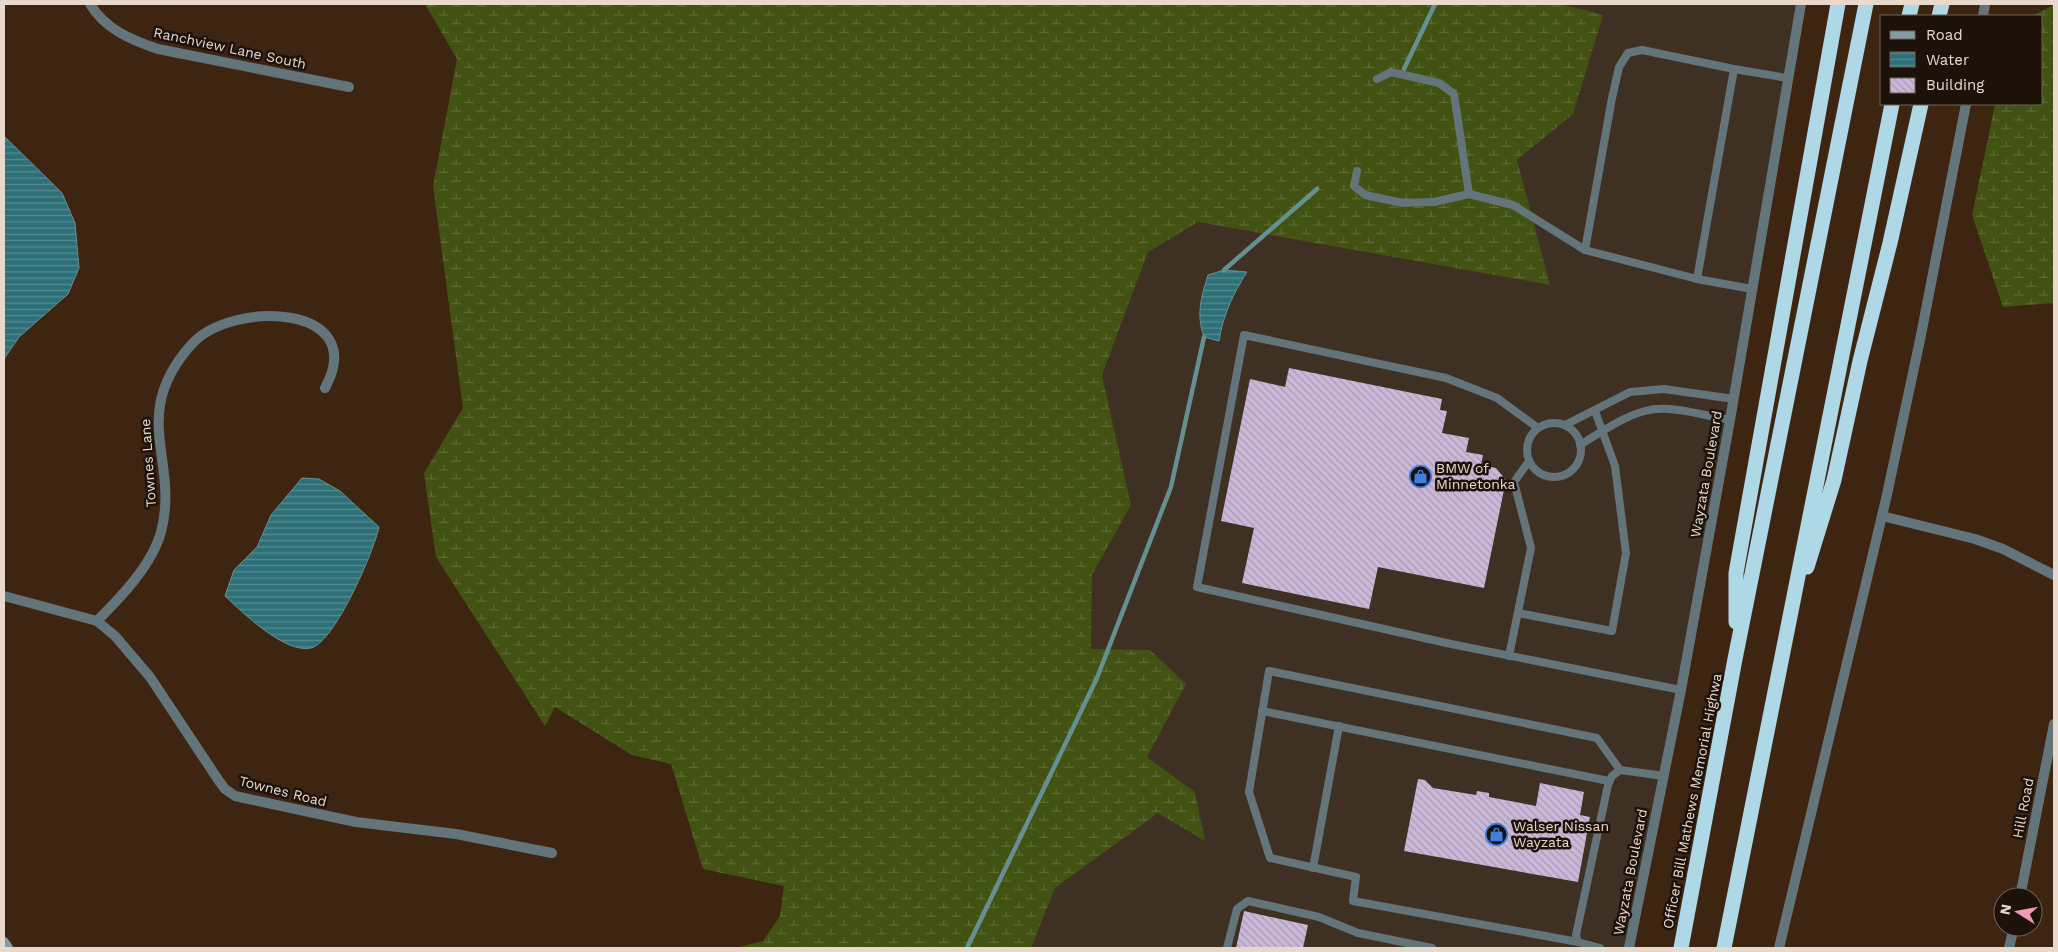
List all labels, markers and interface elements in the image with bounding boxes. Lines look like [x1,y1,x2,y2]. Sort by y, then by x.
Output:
legend [1880,15,2043,105]
street label: Ranchview Lane South [152,24,308,72]
text: Road [1926,26,1963,44]
text: Water [1926,51,1969,69]
text: Building [1926,76,1984,94]
street label: Wayzata Boulevard [1687,409,1725,539]
street label: Townes Lane [137,418,159,508]
place label: BMW of Minnetonka [1436,460,1516,492]
shop icon: BMW of Minnetonka [1408,464,1432,488]
street label: Officer Bill Mathews Memorial Highwa [1659,672,1725,930]
street label: Townes Road [237,772,329,810]
street label: Hill Road [2009,777,2037,839]
street label: Wayzata Boulevard [1610,807,1650,937]
place label: Walser Nissan Wayzata [1513,818,1609,850]
shop icon: Walser Nissan Wayzata [1485,822,1509,846]
north arrow [1993,887,2043,937]
text: N [1996,903,2014,916]

